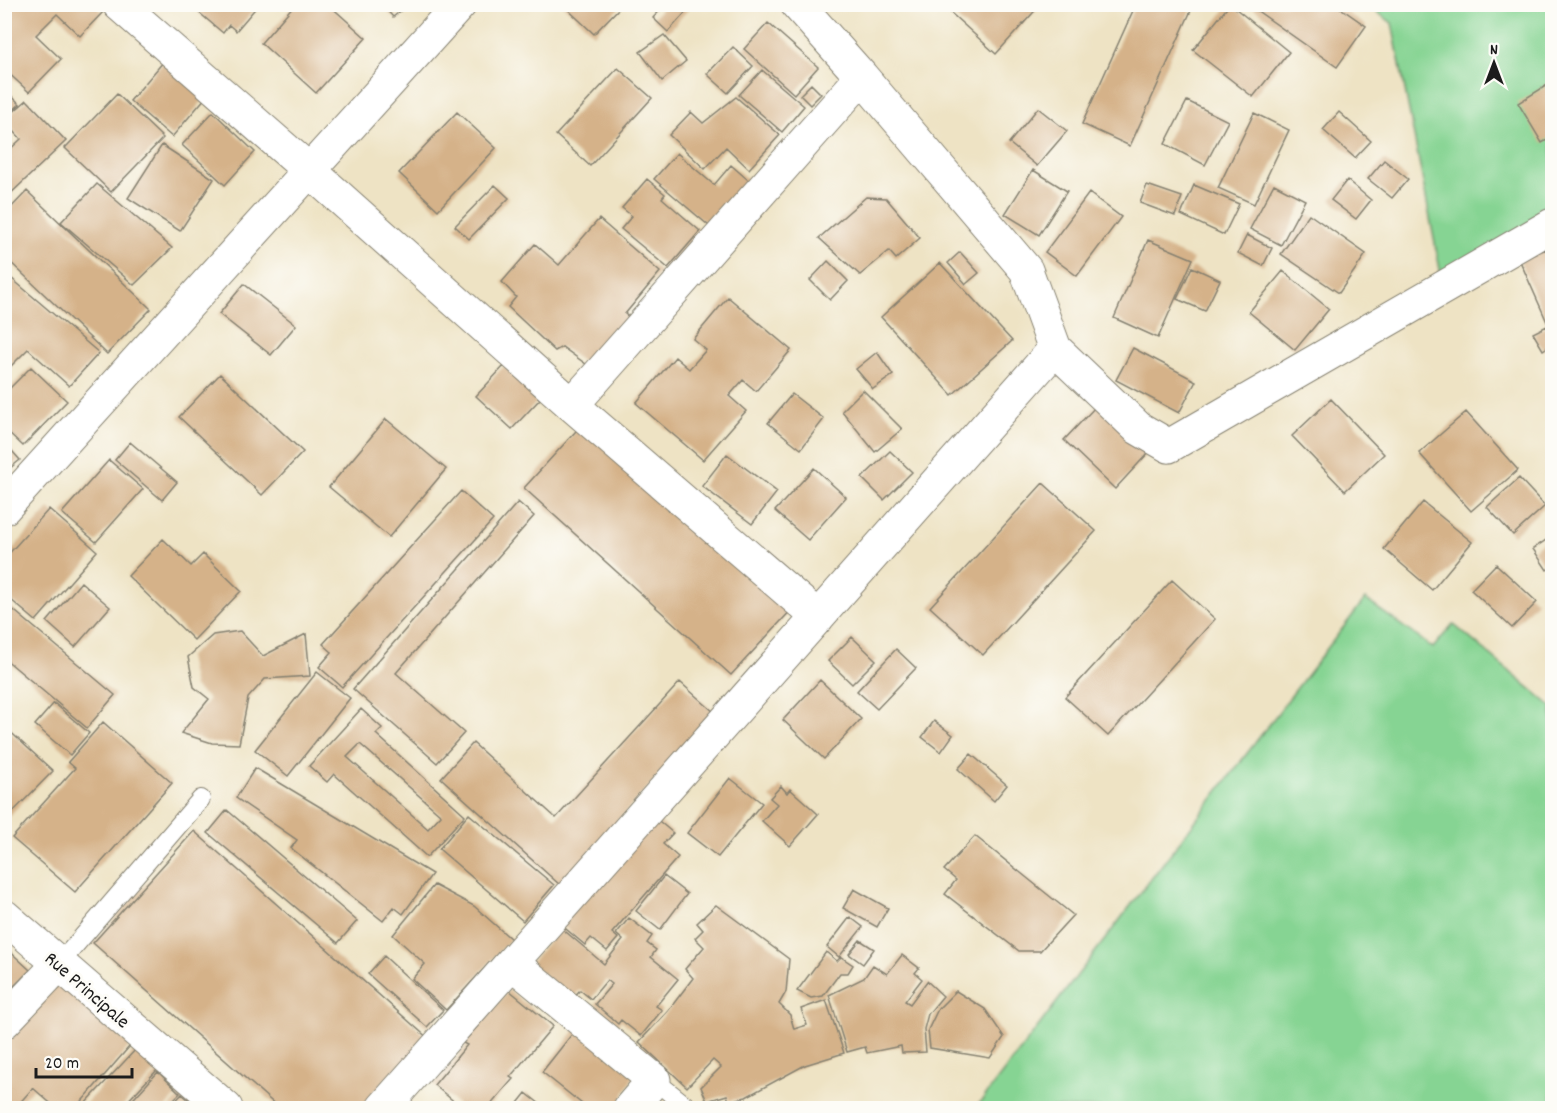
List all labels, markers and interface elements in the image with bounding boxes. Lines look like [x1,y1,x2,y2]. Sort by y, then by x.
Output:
north arrow [1464,33,1524,93]
text: N [1490,39,1498,62]
street label: Rue Principale [37,946,135,1036]
scale bar [36,1041,132,1079]
text: 20 m [45,1052,79,1077]

